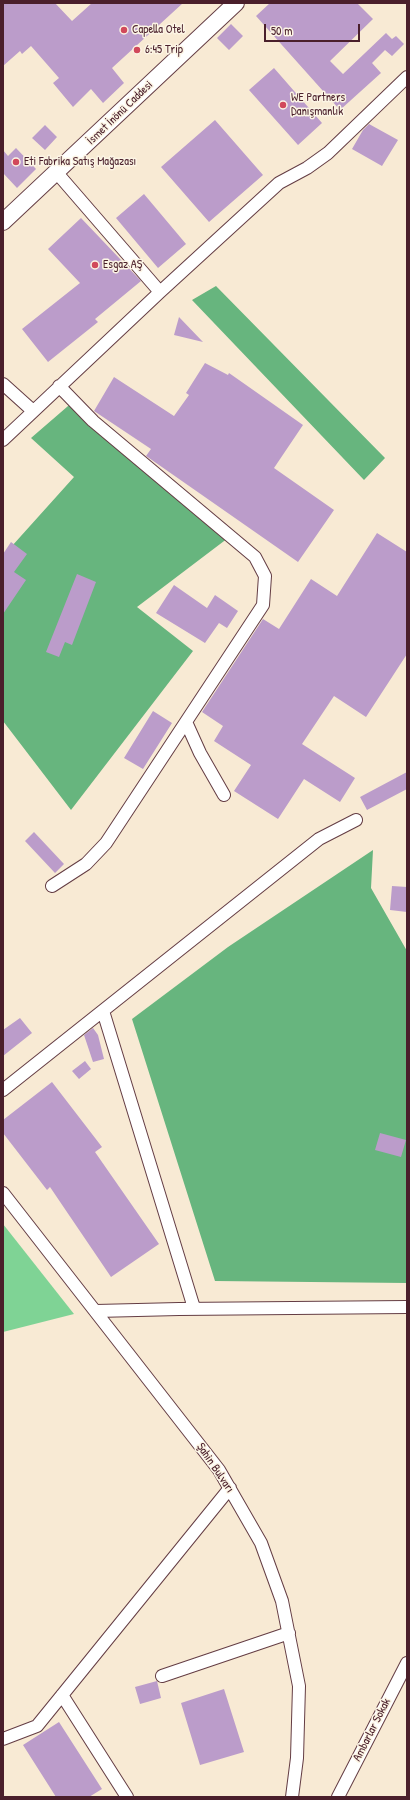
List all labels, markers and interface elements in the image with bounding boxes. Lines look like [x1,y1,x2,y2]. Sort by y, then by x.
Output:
scale bar [266,16,362,42]
text: 50 m [271,22,292,39]
place label: Capella Otel [132,23,185,37]
marker: Capella Otel [119,25,129,35]
place label: 6:45 Trip [145,43,183,57]
marker: 6:45 Trip [132,45,142,55]
street label: İsmet İnönü Caddesi [84,78,156,148]
place label: WE Partners Danışmanlık [291,91,345,119]
marker: WE Partners Danışmanlık [278,100,288,110]
place label: Eti Fabrika Satış Mağazası [24,155,136,169]
marker: Eti Fabrika Satış Mağazası [11,157,21,167]
place label: Esgaz AŞ [103,258,142,272]
marker: Esgaz AŞ [90,260,100,270]
street label: Şahin Bulvarı [193,1440,237,1496]
street label: Ambarlar Sokak [350,1696,394,1764]

